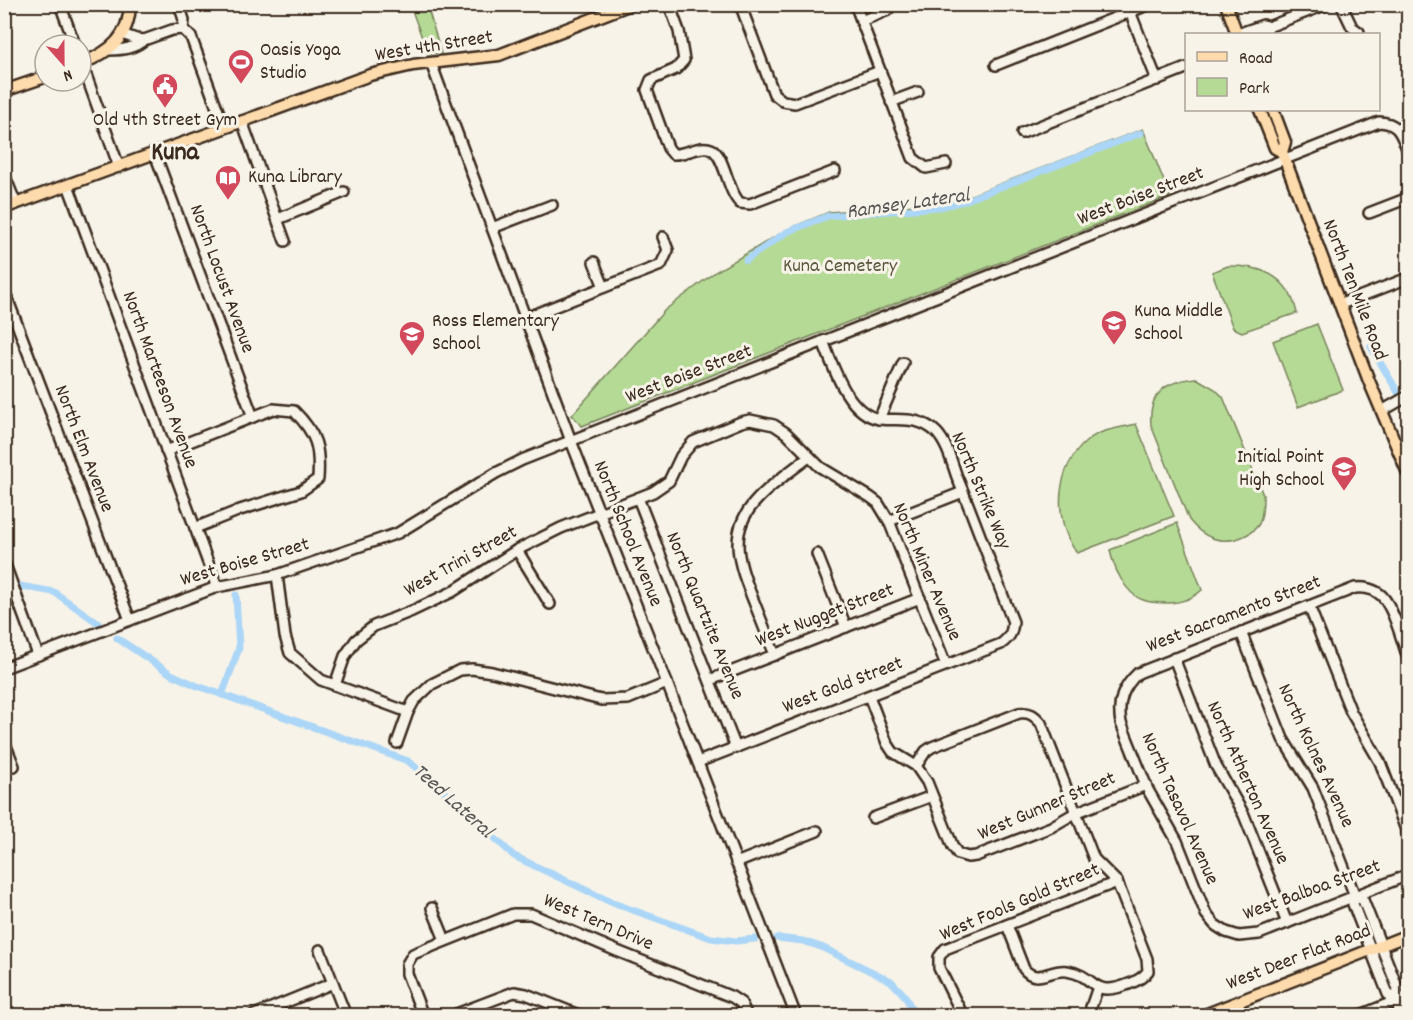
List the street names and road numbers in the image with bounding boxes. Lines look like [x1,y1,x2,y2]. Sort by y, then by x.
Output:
street label: West 4th Street [373,24,495,70]
street label: West Boise Street [1074,160,1208,234]
street label: North Locust Avenue [181,201,261,357]
street label: North Ten Mile Road [1314,215,1394,365]
street label: North Marteeson Avenue [114,287,204,473]
street label: West Boise Street [622,338,756,412]
street label: North Elm Avenue [46,381,120,517]
street label: North Strike Way [943,428,1018,555]
street label: North School Avenue [585,457,669,611]
street label: North Miner Avenue [884,499,968,646]
street label: West Trini Street [399,519,523,605]
street label: North Quartzite Avenue [658,528,750,704]
street label: West Boise Street [177,531,313,595]
street label: West Sacramento Street [1143,569,1325,661]
street label: West Nugget Street [752,577,898,655]
street label: West Gold Street [779,650,907,722]
street label: North Kolnes Avenue [1269,679,1361,833]
street label: North Atherton Avenue [1198,697,1296,869]
street label: North Tasavol Avenue [1133,728,1225,890]
street label: West Gunner Street [974,765,1120,849]
street label: West Balboa Street [1239,853,1385,929]
street label: West Fools Gold Street [936,857,1104,949]
street label: West Tern Drive [539,887,658,959]
street label: West Deer Flat Road [1223,918,1375,998]

